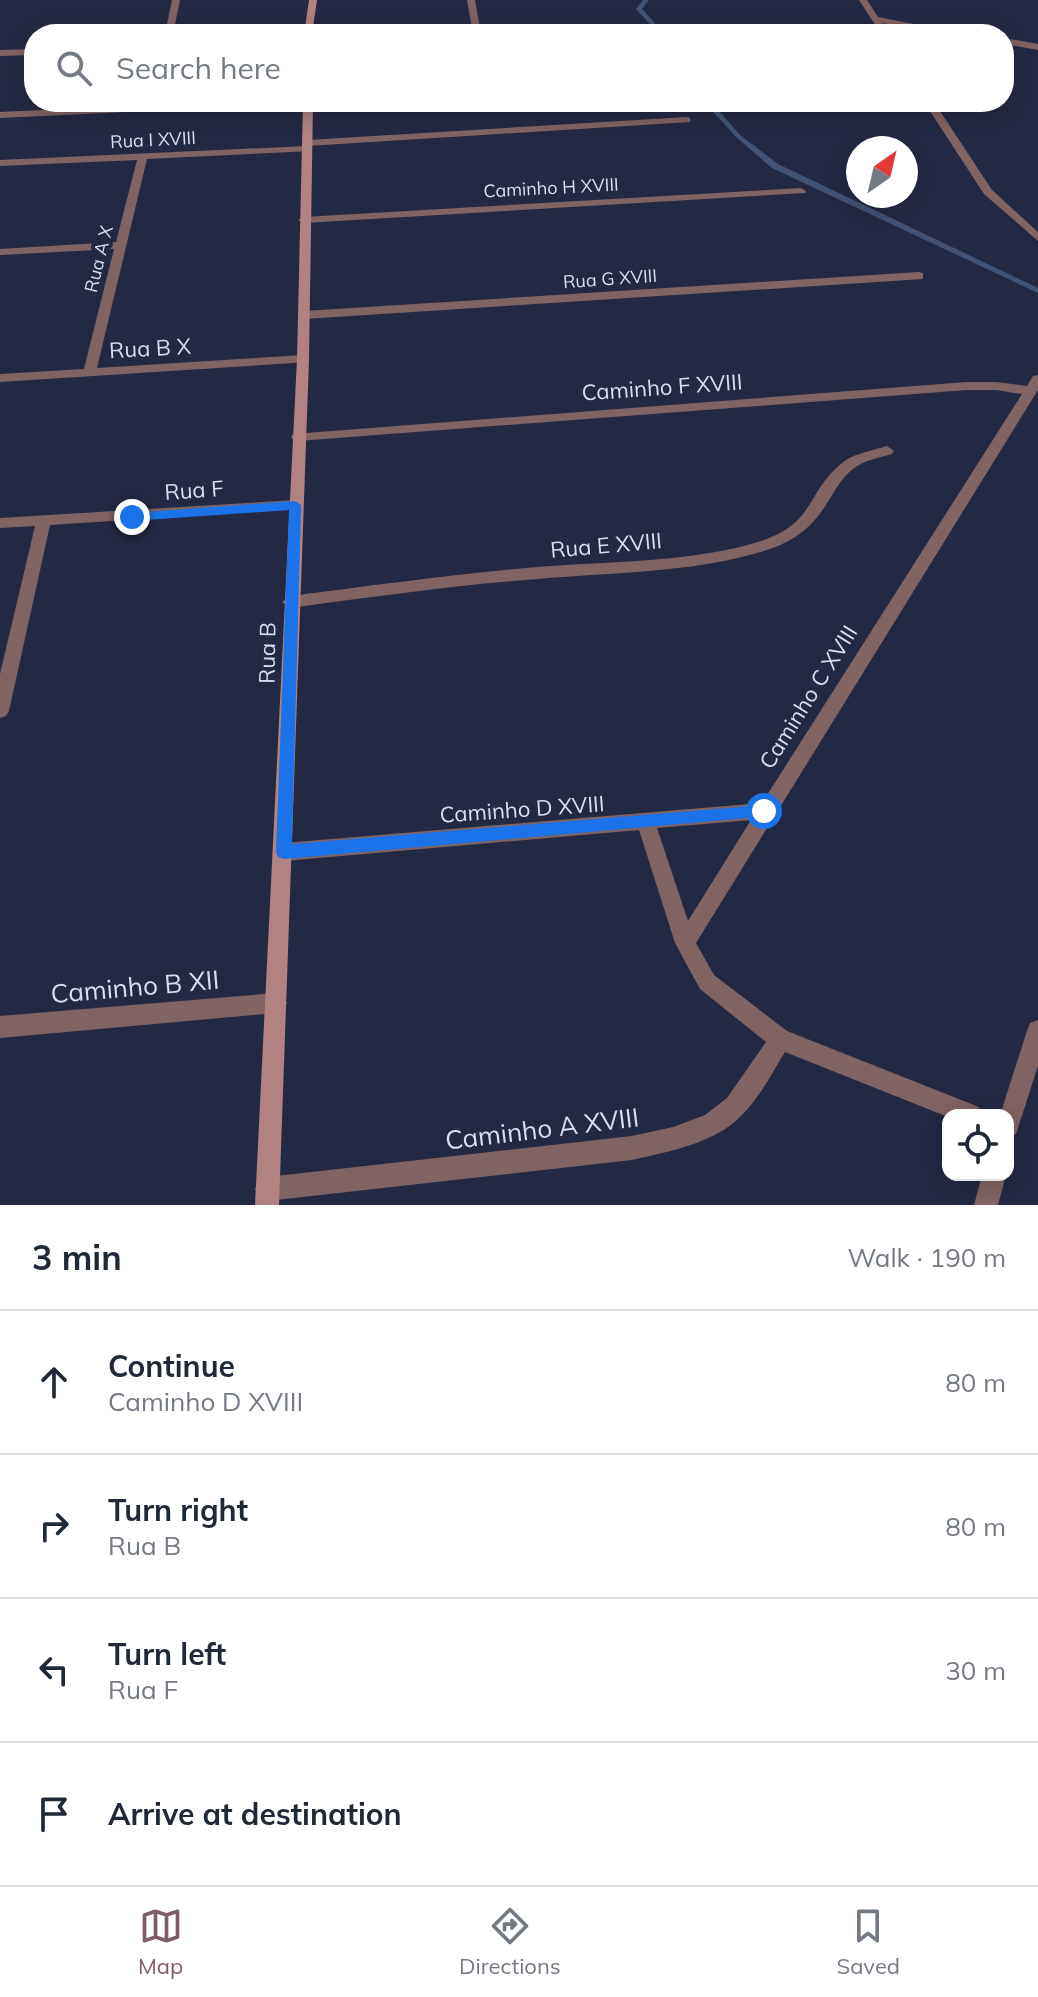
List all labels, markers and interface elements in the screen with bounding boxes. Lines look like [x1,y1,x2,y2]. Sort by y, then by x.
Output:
search box [24,24,1014,112]
icon: search [52,46,96,90]
text: Search here [116,49,281,87]
street label: Rua I XVIII [110,126,196,153]
north arrow [846,136,918,208]
street label: Caminho H XVIII [483,172,619,203]
street label: Rua A X [79,223,118,295]
street label: Rua G XVIII [562,264,658,293]
street label: Rua B X [108,332,192,364]
street label: Caminho F XVIII [581,367,743,407]
street label: Rua F [163,474,225,506]
route end [114,499,150,535]
street label: Rua E XVIII [549,526,663,564]
street label: Caminho C XVIII [753,620,863,774]
street label: Rua B [252,622,282,684]
street label: Caminho D XVIII [439,789,605,829]
route start [746,793,782,829]
street label: Caminho B XII [49,963,221,1010]
street label: Caminho A XVIII [443,1100,641,1157]
map controls [942,1109,1014,1181]
button: locate [942,1109,1014,1181]
text: 3 min [32,1236,122,1279]
text: Walk · 190 m [847,1241,1006,1274]
text: Continue [108,1347,235,1385]
icon: ahead [32,1360,76,1404]
text: 80 m [945,1366,1006,1399]
text: Caminho D XVIII [108,1385,303,1418]
text: Turn right [108,1491,248,1529]
icon: right [32,1504,76,1548]
text: 80 m [945,1510,1006,1543]
text: Rua B [108,1529,181,1562]
text: Turn left [108,1635,226,1673]
icon: left [32,1648,76,1692]
text: 30 m [945,1654,1006,1687]
text: Rua F [108,1673,178,1706]
icon: arrive [32,1792,76,1836]
text: Arrive at destination [108,1795,402,1833]
tab: Map [138,1904,183,1980]
tab: Directions [459,1904,561,1980]
tab: Saved [837,1904,900,1980]

